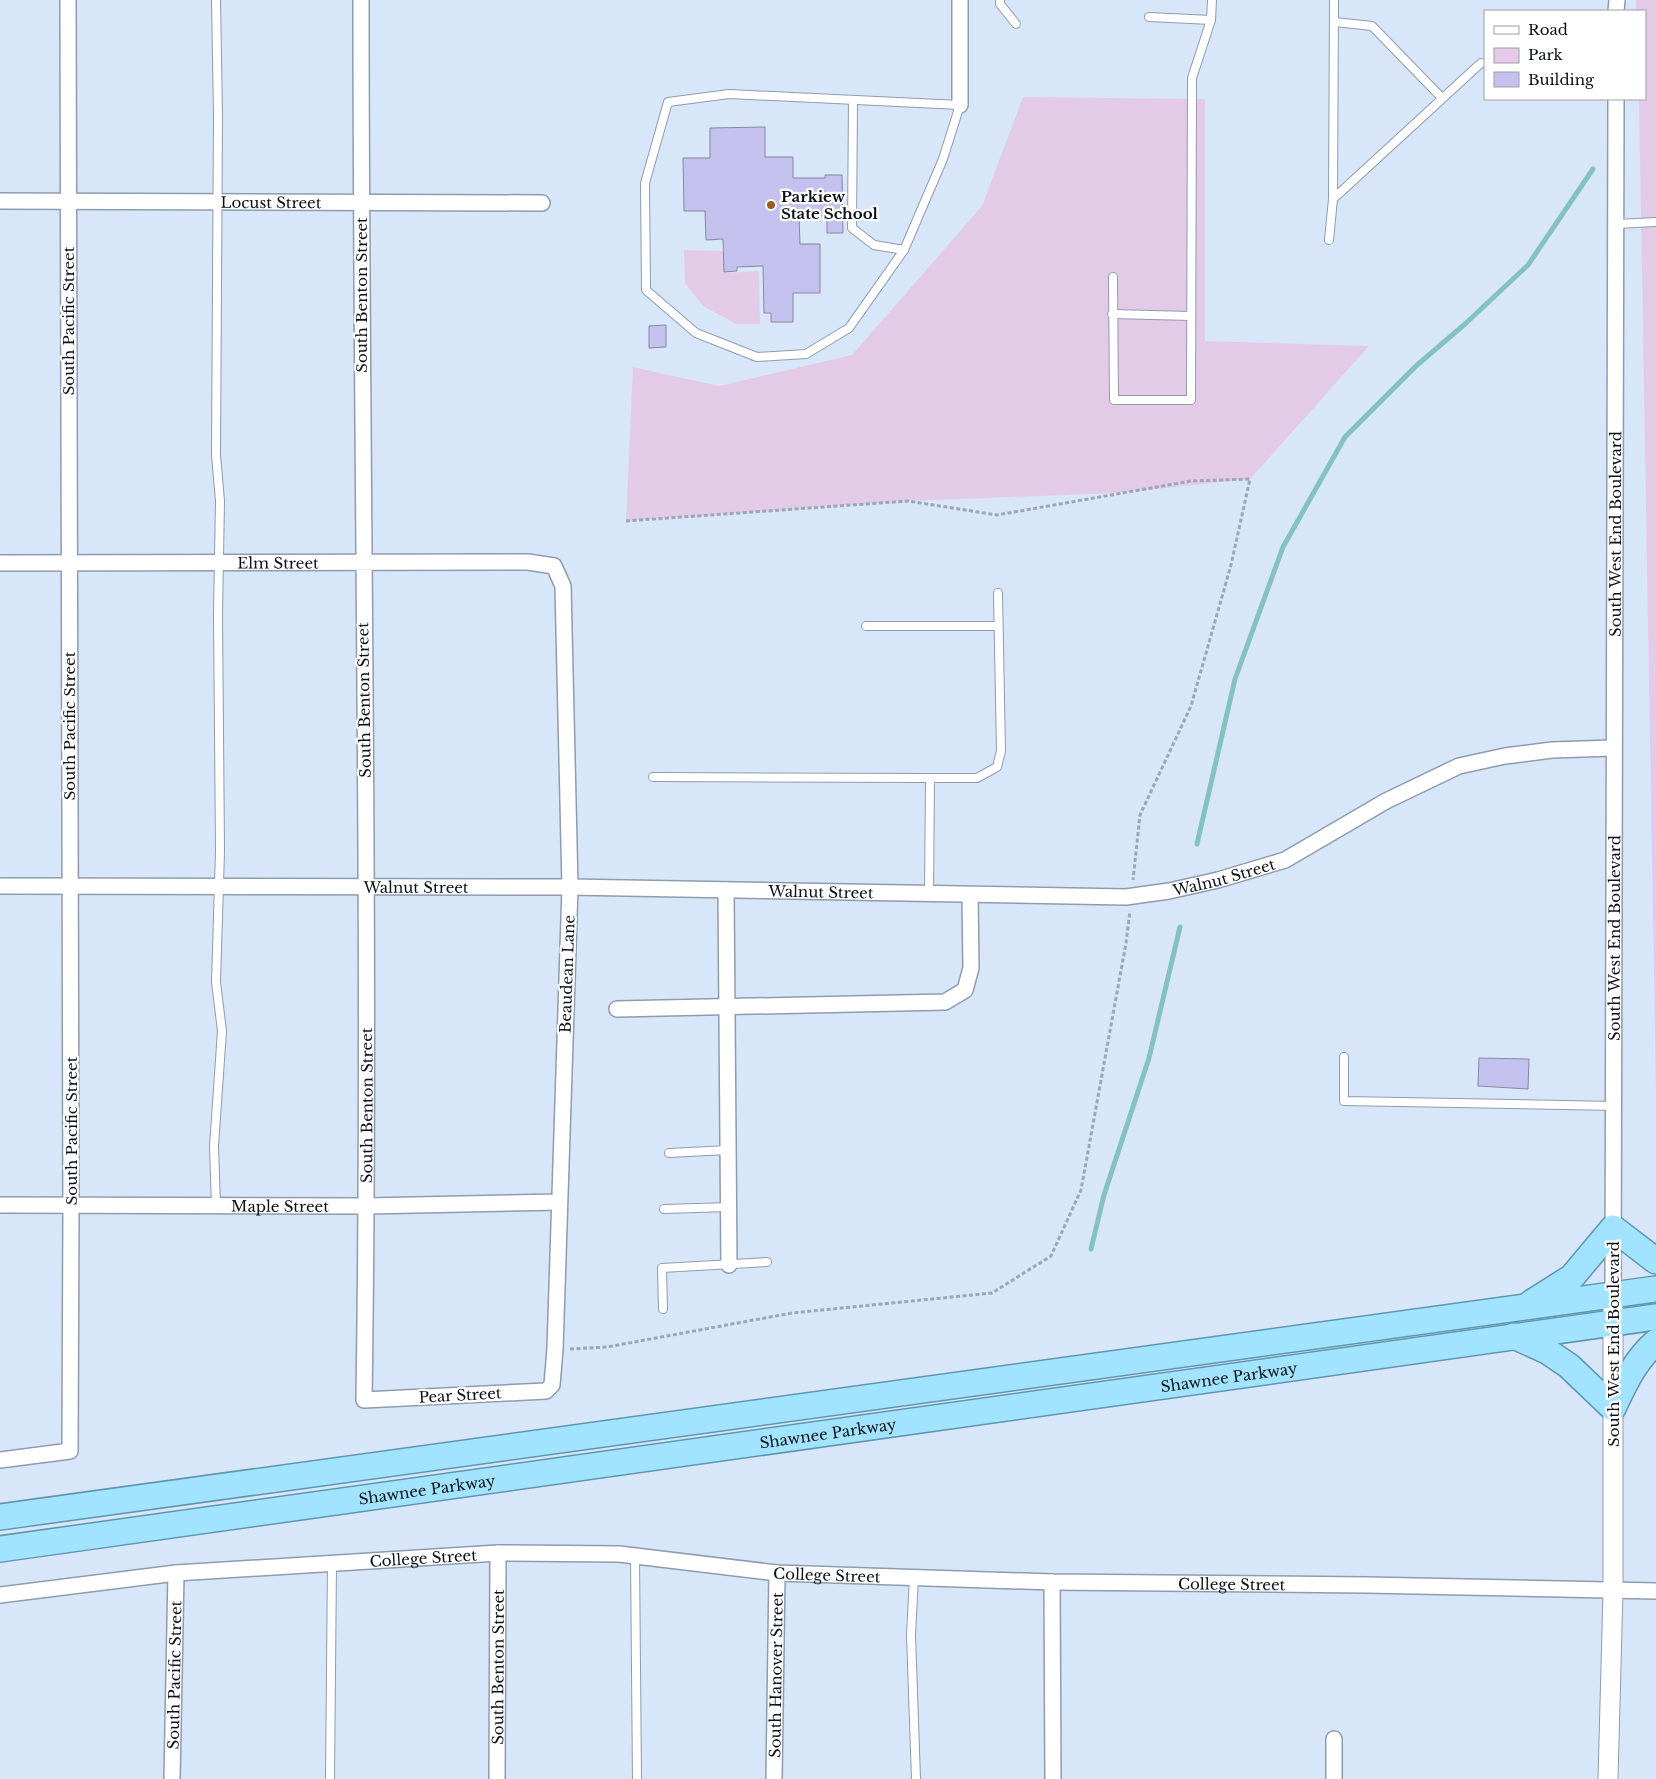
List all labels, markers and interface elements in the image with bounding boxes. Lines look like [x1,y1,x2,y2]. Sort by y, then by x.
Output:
legend [1484,10,1646,100]
text: Road [1528,20,1568,39]
text: Park [1528,45,1564,64]
text: Building [1528,70,1595,89]
place label: Parkiew State School [781,187,879,223]
street label: Locust Street [221,192,322,212]
marker: Parkiew State School [765,199,777,211]
street label: South Benton Street [352,217,371,373]
street label: South Pacific Street [59,246,78,395]
street label: South West End Boulevard [1605,431,1625,637]
street label: Elm Street [237,553,319,572]
street label: South Benton Street [353,622,375,778]
street label: South Pacific Street [60,651,79,800]
street label: South West End Boulevard [1604,835,1624,1041]
street label: Walnut Street [1170,854,1277,900]
street label: Walnut Street [362,877,469,896]
street label: Walnut Street [767,881,874,902]
street label: Beaudean Lane [555,915,579,1033]
street label: South Benton Street [357,1027,376,1183]
street label: South Pacific Street [62,1056,81,1205]
street label: Maple Street [231,1196,329,1215]
street label: South West End Boulevard [1604,1241,1623,1447]
street label: Shawnee Parkway [1159,1358,1299,1396]
street label: Pear Street [418,1383,502,1407]
street label: Shawnee Parkway [758,1414,898,1452]
street label: Shawnee Parkway [357,1470,497,1508]
street label: College Street [369,1545,478,1570]
street label: College Street [773,1563,881,1586]
street label: College Street [1178,1574,1286,1594]
street label: South Benton Street [488,1589,507,1745]
street label: South Hanover Street [765,1592,786,1758]
street label: South Pacific Street [163,1600,185,1750]

